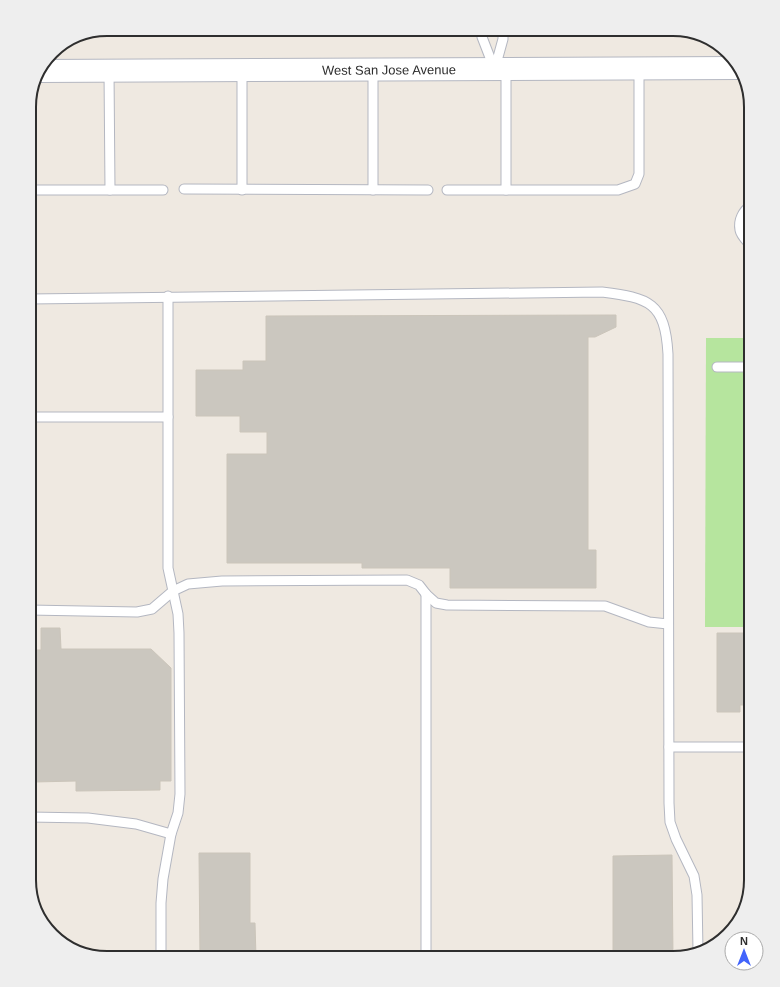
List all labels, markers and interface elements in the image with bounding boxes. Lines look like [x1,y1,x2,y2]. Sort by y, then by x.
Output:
street label: West San Jose Avenue [322,62,456,78]
north arrow [724,931,764,971]
text: N [740,935,748,947]

